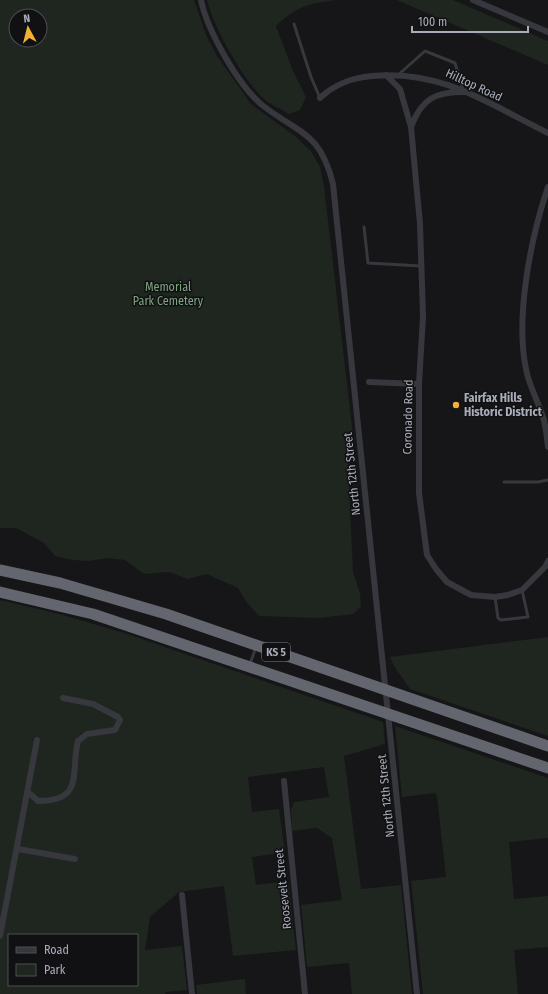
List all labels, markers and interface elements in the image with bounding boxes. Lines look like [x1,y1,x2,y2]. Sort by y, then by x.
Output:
north arrow [8,8,48,48]
scale bar [412,8,528,34]
text: N [23,12,31,25]
text: 100 m [418,15,447,29]
street label: Hilltop Road [443,66,505,104]
park label: Memorial Park Cemetery [133,280,204,308]
street label: Coronado Road [400,379,416,455]
place label: Fairfax Hills Historic District [464,391,543,419]
marker: Fairfax Hills Historic District [451,400,461,410]
street label: North 12th Street [341,432,363,516]
road number: KS 5 [262,643,290,661]
street label: North 12th Street [375,754,397,838]
street label: Roosevelt Street [272,848,294,930]
legend [8,934,138,986]
text: Road [44,943,69,957]
text: Park [44,963,66,977]

